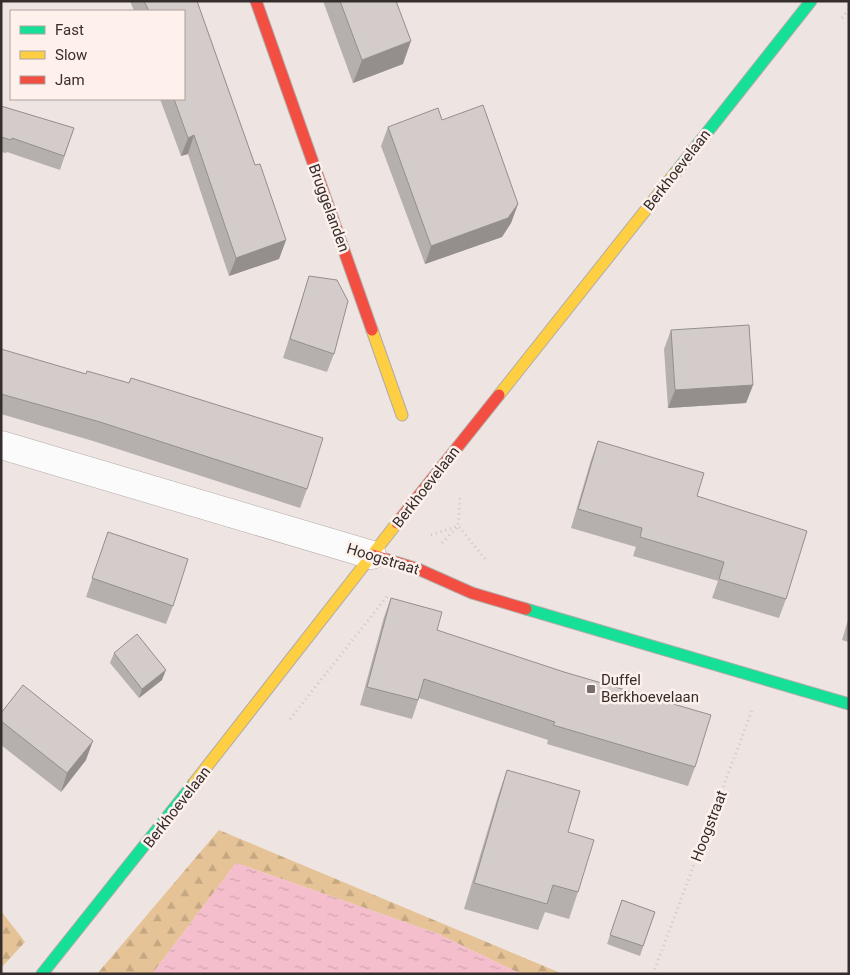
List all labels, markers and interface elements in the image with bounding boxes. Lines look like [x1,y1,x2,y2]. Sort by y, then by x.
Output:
legend [10,10,185,100]
text: Fast [55,21,84,39]
text: Slow [55,46,87,64]
text: Jam [55,71,85,89]
street label: Berkhoevelaan [640,126,714,214]
street label: Bruggelanden [305,162,353,254]
street label: Berkhoevelaan [389,443,463,531]
street label: Hoogstraat [345,539,422,579]
place label: Duffel Berkhoevelaan [601,671,699,706]
marker: Duffel Berkhoevelaan [585,683,597,695]
street label: Berkhoevelaan [140,763,214,851]
street label: Hoogstraat [687,788,731,864]

